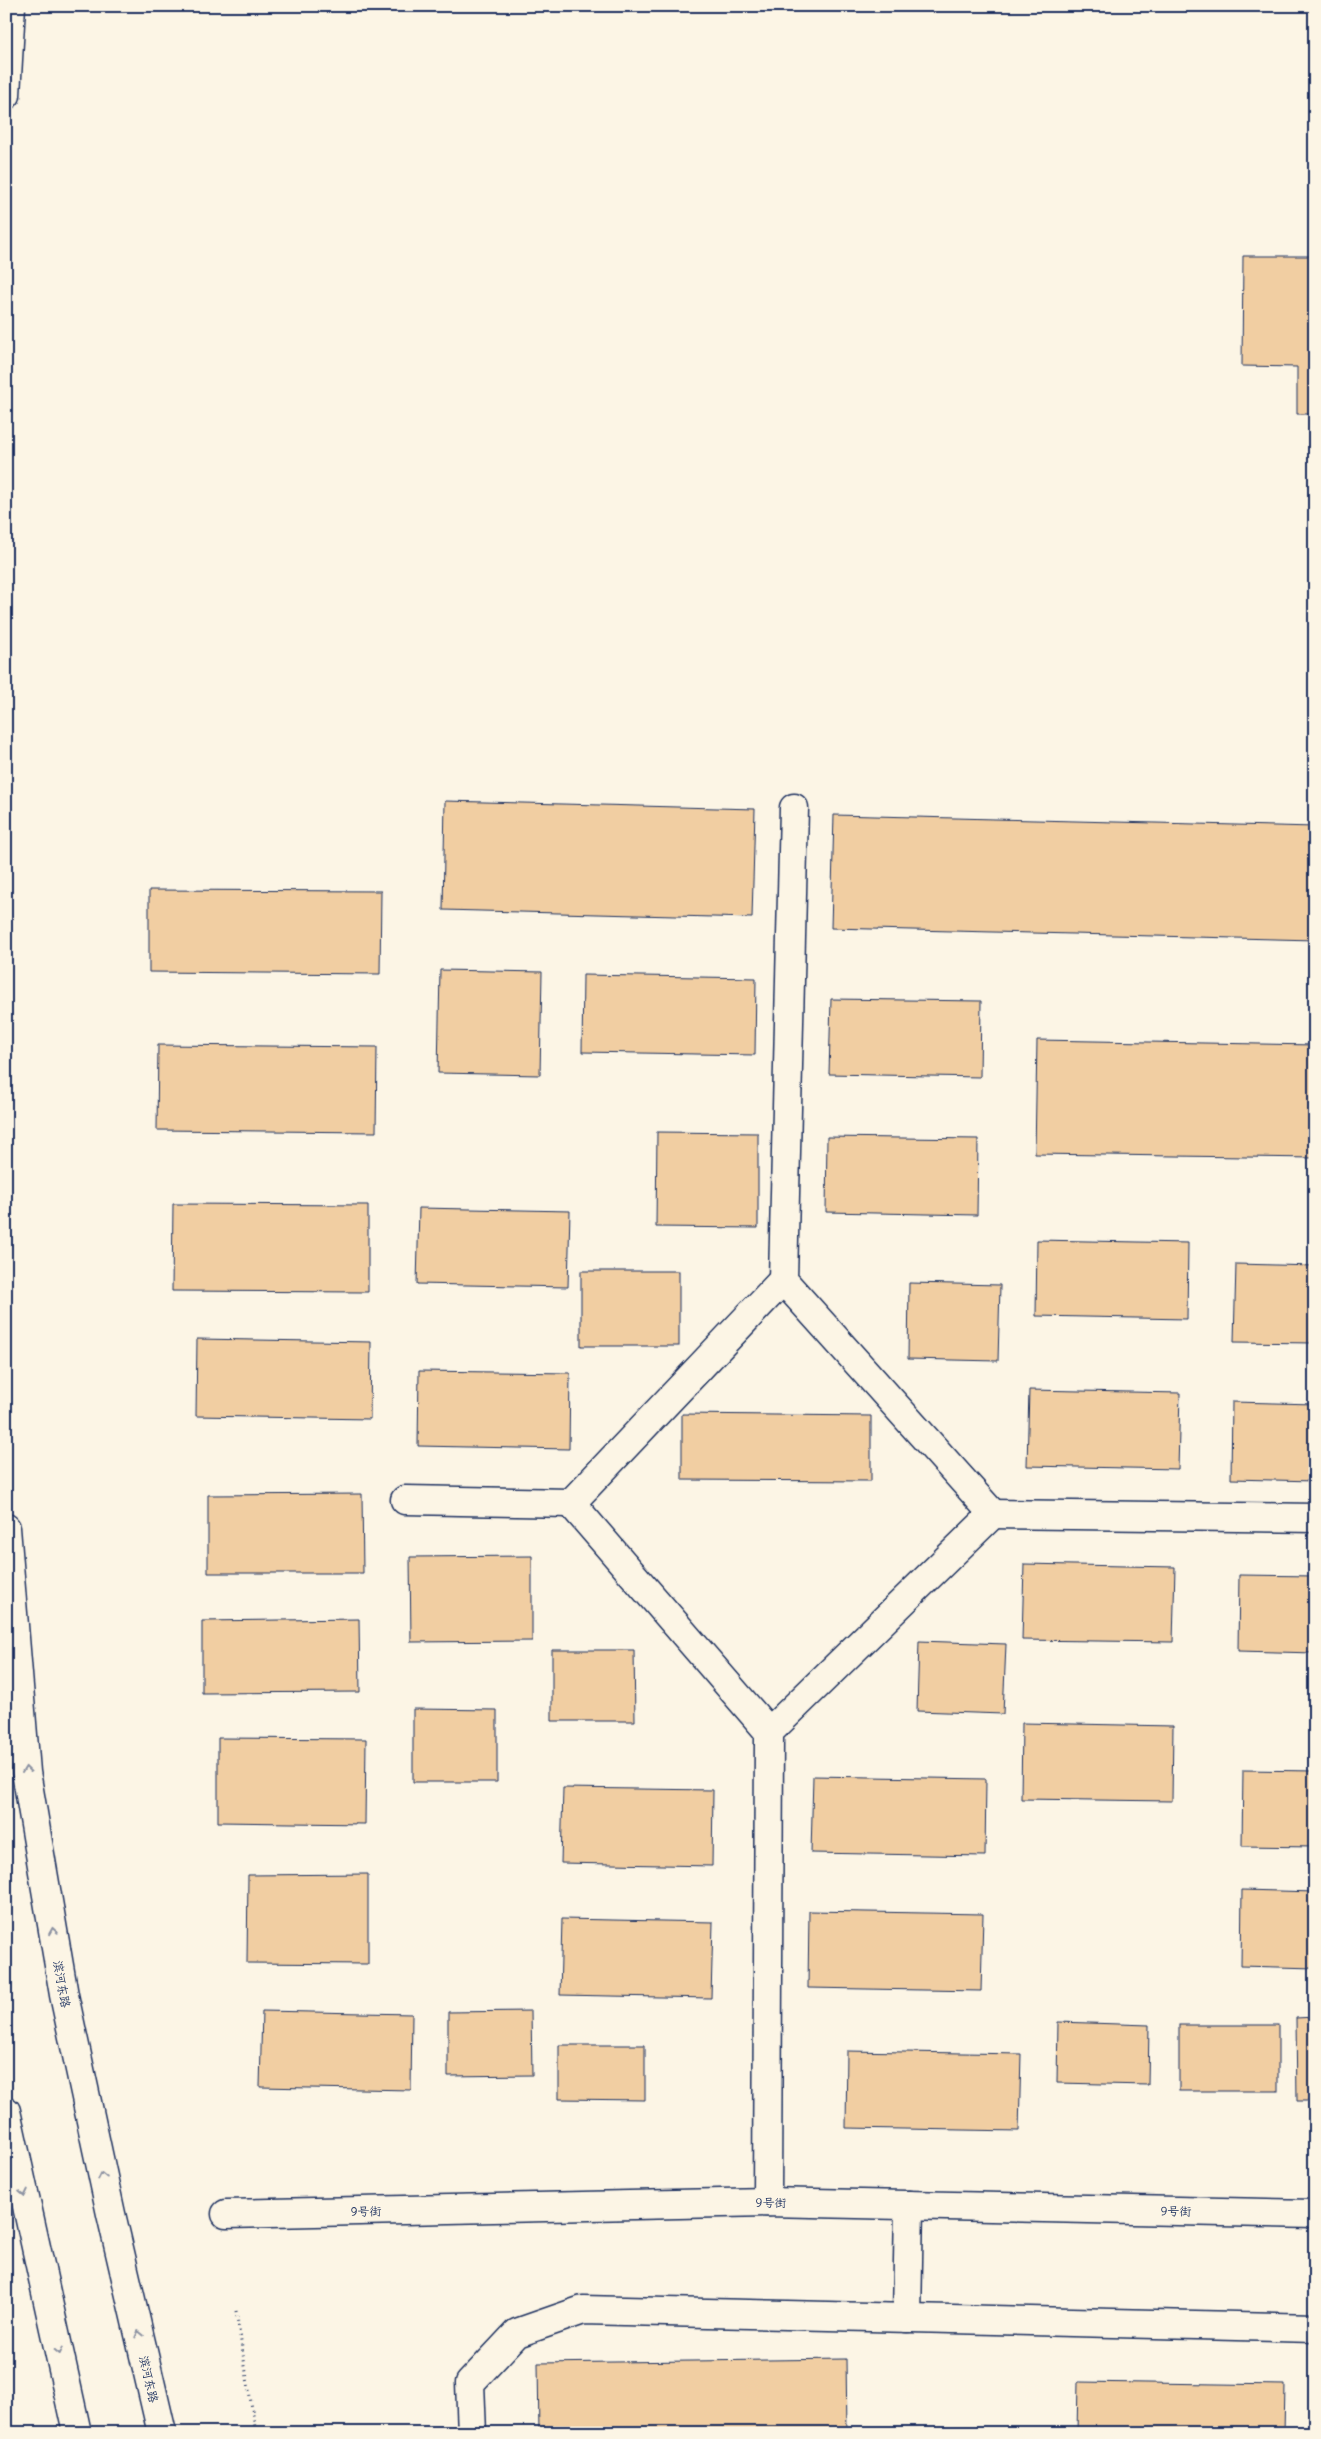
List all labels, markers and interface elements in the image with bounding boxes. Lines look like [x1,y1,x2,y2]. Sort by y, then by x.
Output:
one-way arrow [21,1766,32,1774]
one-way arrow [48,1926,58,1935]
street label: 滨河东路 [50,1959,74,2009]
one-way arrow [98,2171,108,2180]
one-way arrow [18,2188,29,2197]
street label: 9号街 [756,2195,786,2210]
street label: 9号街 [350,2203,382,2219]
street label: 9号街 [1160,2203,1192,2219]
one-way arrow [134,2330,145,2339]
one-way arrow [53,2347,64,2356]
street label: 滨河东路 [136,2354,162,2404]

